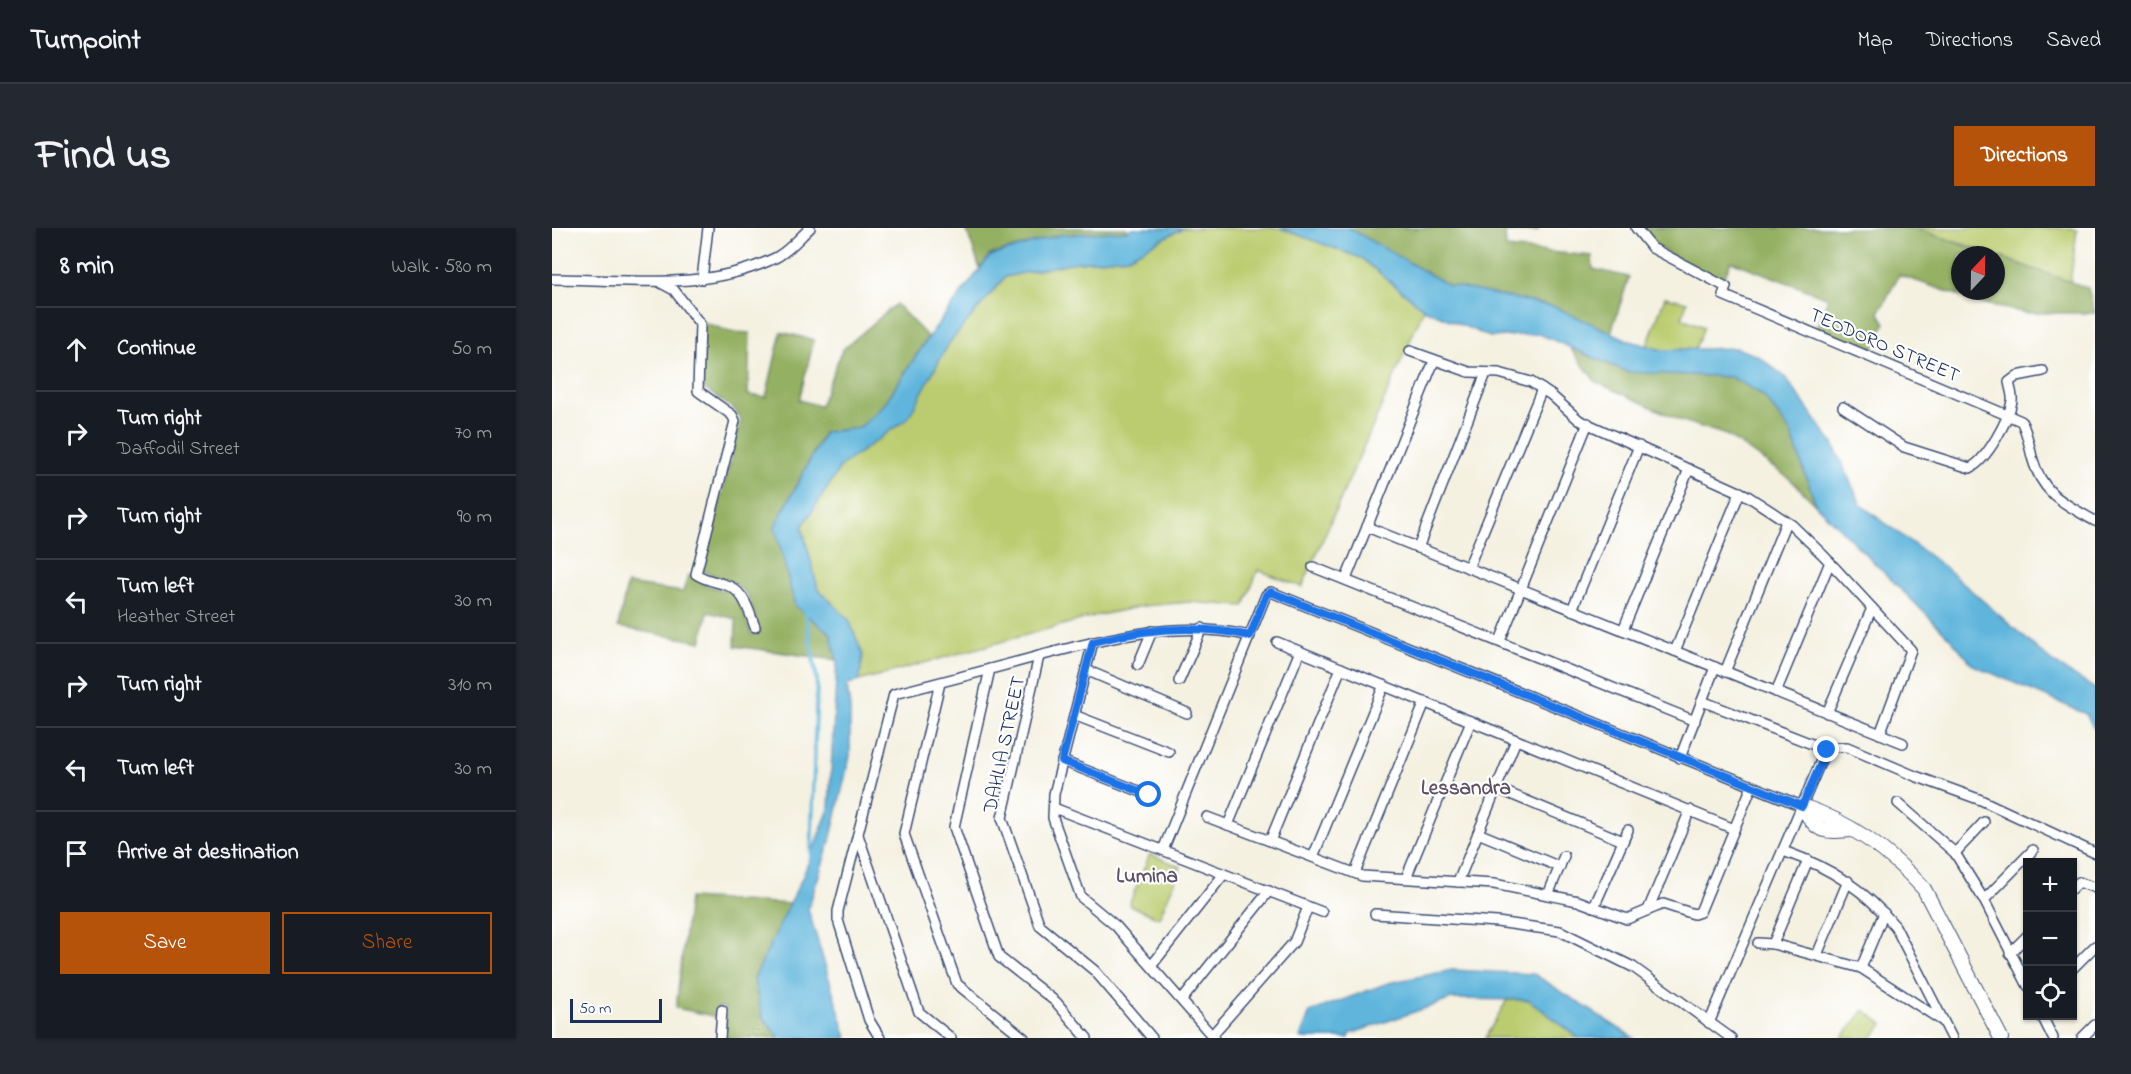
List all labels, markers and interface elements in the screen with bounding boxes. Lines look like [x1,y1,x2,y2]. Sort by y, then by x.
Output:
text: Turnpoint [30,21,141,62]
text: Map [1857,26,1893,56]
text: Directions [1926,26,2013,56]
text: Saved [2046,26,2101,56]
text: Find us [36,126,171,187]
button: Directions [1954,126,2095,186]
north arrow [1951,246,2005,300]
text: 8 min [60,248,114,286]
text: Walk · 580 m [391,253,492,282]
street label: TEODORO STREET [1804,302,1964,391]
icon: ahead [60,333,93,366]
text: Continue [117,333,196,365]
text: 50 m [451,335,492,364]
text: Turn right [117,403,202,435]
icon: right [60,417,93,450]
text: 70 m [455,419,492,448]
text: Daffodil Street [117,435,240,464]
icon: right [60,501,93,534]
text: Turn right [117,501,202,533]
text: 90 m [457,503,492,532]
text: Turn left [117,571,194,603]
icon: left [60,585,93,618]
text: 30 m [455,587,492,616]
text: Heather Street [117,603,235,632]
icon: right [60,669,93,702]
text: Turn right [117,669,202,701]
text: 310 m [448,671,492,700]
street label: DAHLIA STREET [977,673,1034,817]
route end [1813,736,1839,762]
icon: left [60,753,93,786]
text: Turn left [117,753,194,785]
text: 30 m [455,755,492,784]
district label: Lessandra [1421,774,1511,804]
route start [1135,781,1161,807]
icon: arrive [60,837,93,870]
text: Arrive at destination [117,837,299,869]
map controls [2023,858,2077,1020]
button: + [2023,858,2077,912]
district label: Lumina [1116,862,1178,892]
button: Save [60,912,270,974]
button: Share [282,912,492,974]
button: − [2023,912,2077,966]
button: locate [2023,966,2077,1020]
scale bar [570,996,662,1024]
text: 50 m [579,997,611,1021]

